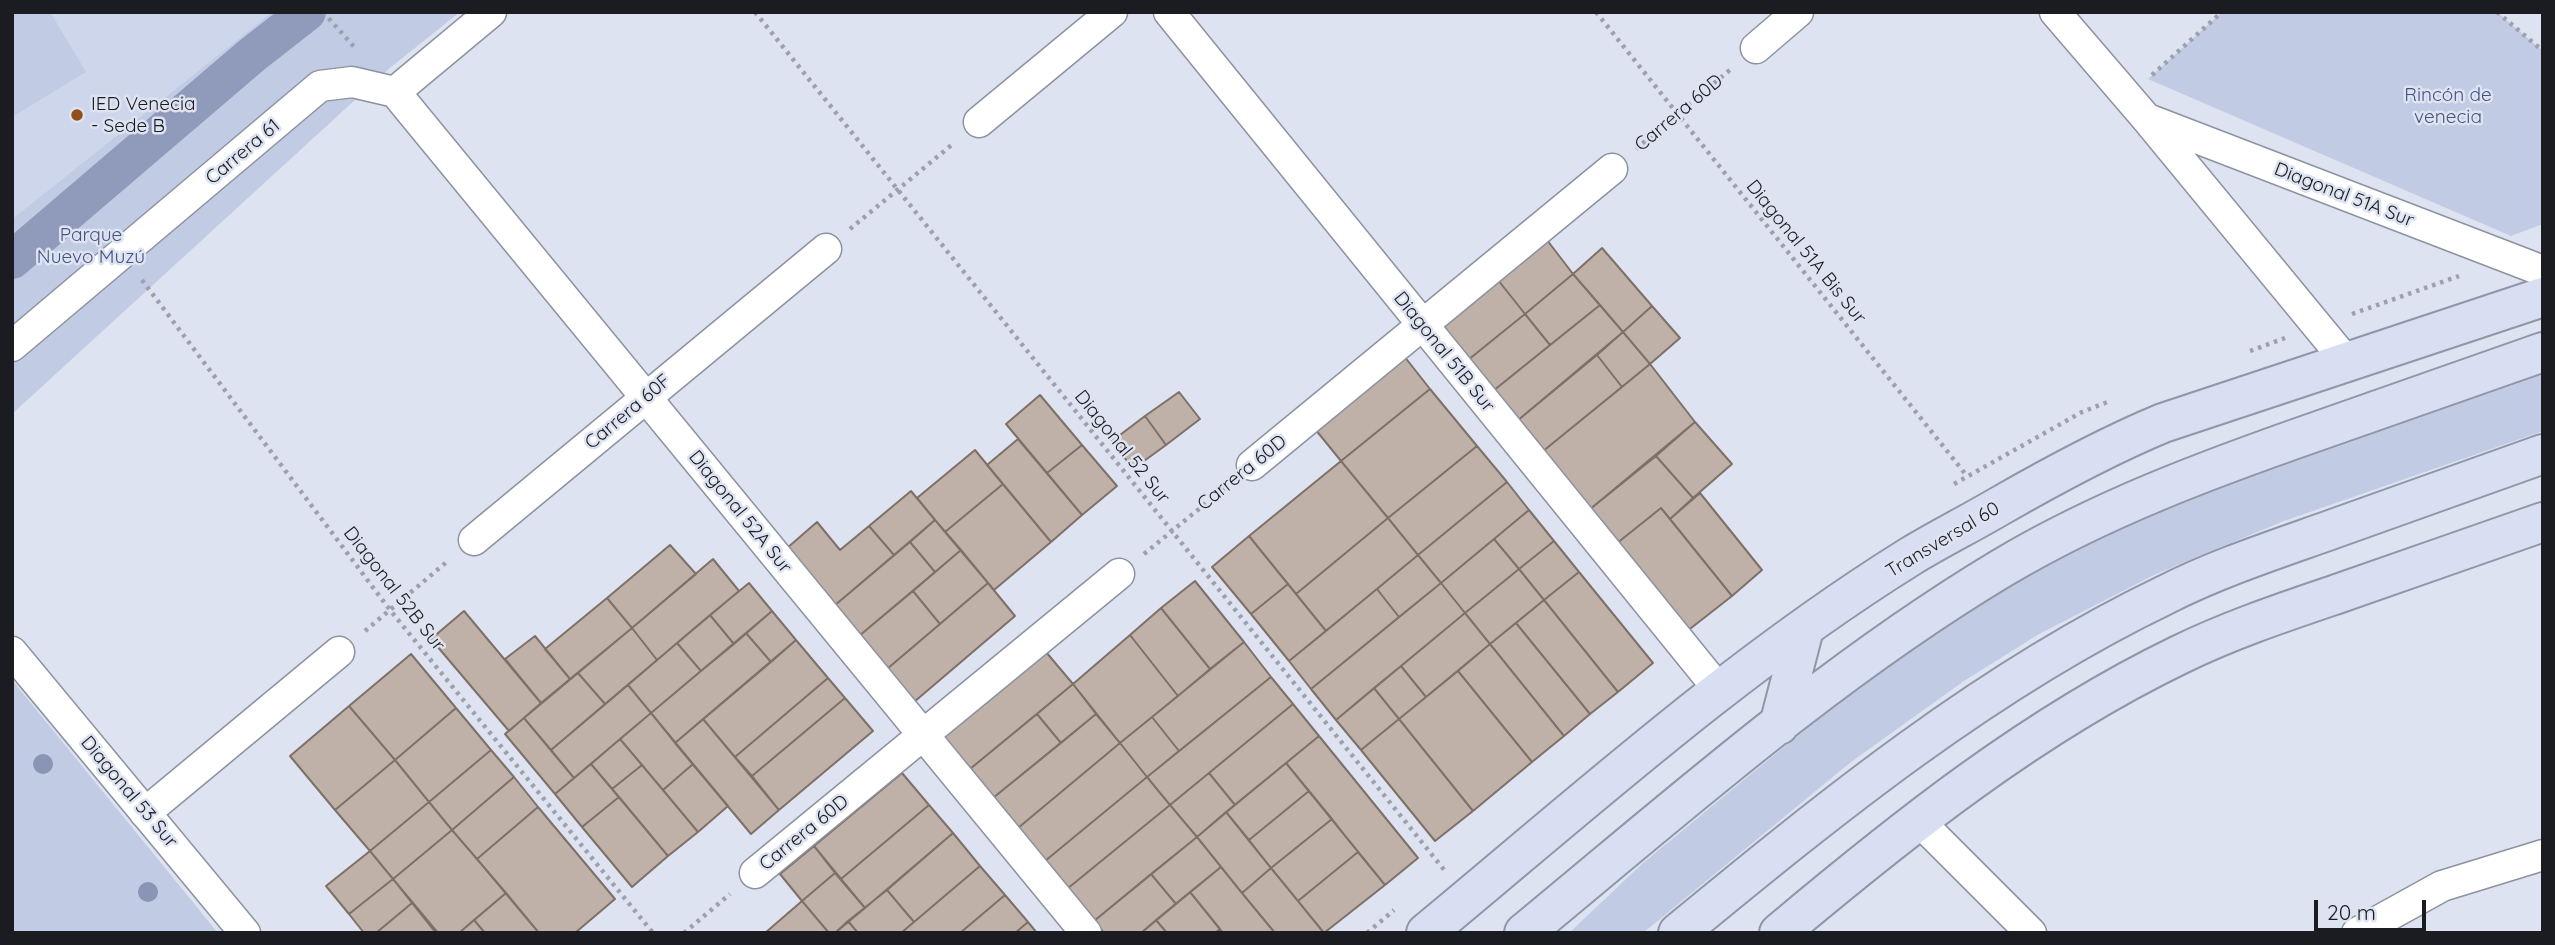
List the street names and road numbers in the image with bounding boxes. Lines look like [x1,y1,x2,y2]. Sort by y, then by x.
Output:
street label: Carrera 60D [1630,70,1728,156]
street label: Carrera 61 [201,114,285,190]
street label: Diagonal 51A Sur [2271,158,2417,232]
street label: Diagonal 51A Bis Sur [1741,175,1871,329]
street label: Diagonal 51B Sur [1389,287,1499,417]
street label: Carrera 60F [580,370,676,454]
street label: Diagonal 52 Sur [1069,386,1175,508]
street label: Carrera 60D [1193,430,1291,516]
street label: Diagonal 52A Sur [683,446,797,578]
street label: Transversal 60 [1882,497,2004,583]
street label: Diagonal 52B Sur [338,522,450,656]
street label: Diagonal 53 Sur [76,732,182,852]
street label: Carrera 60D [755,790,853,876]

